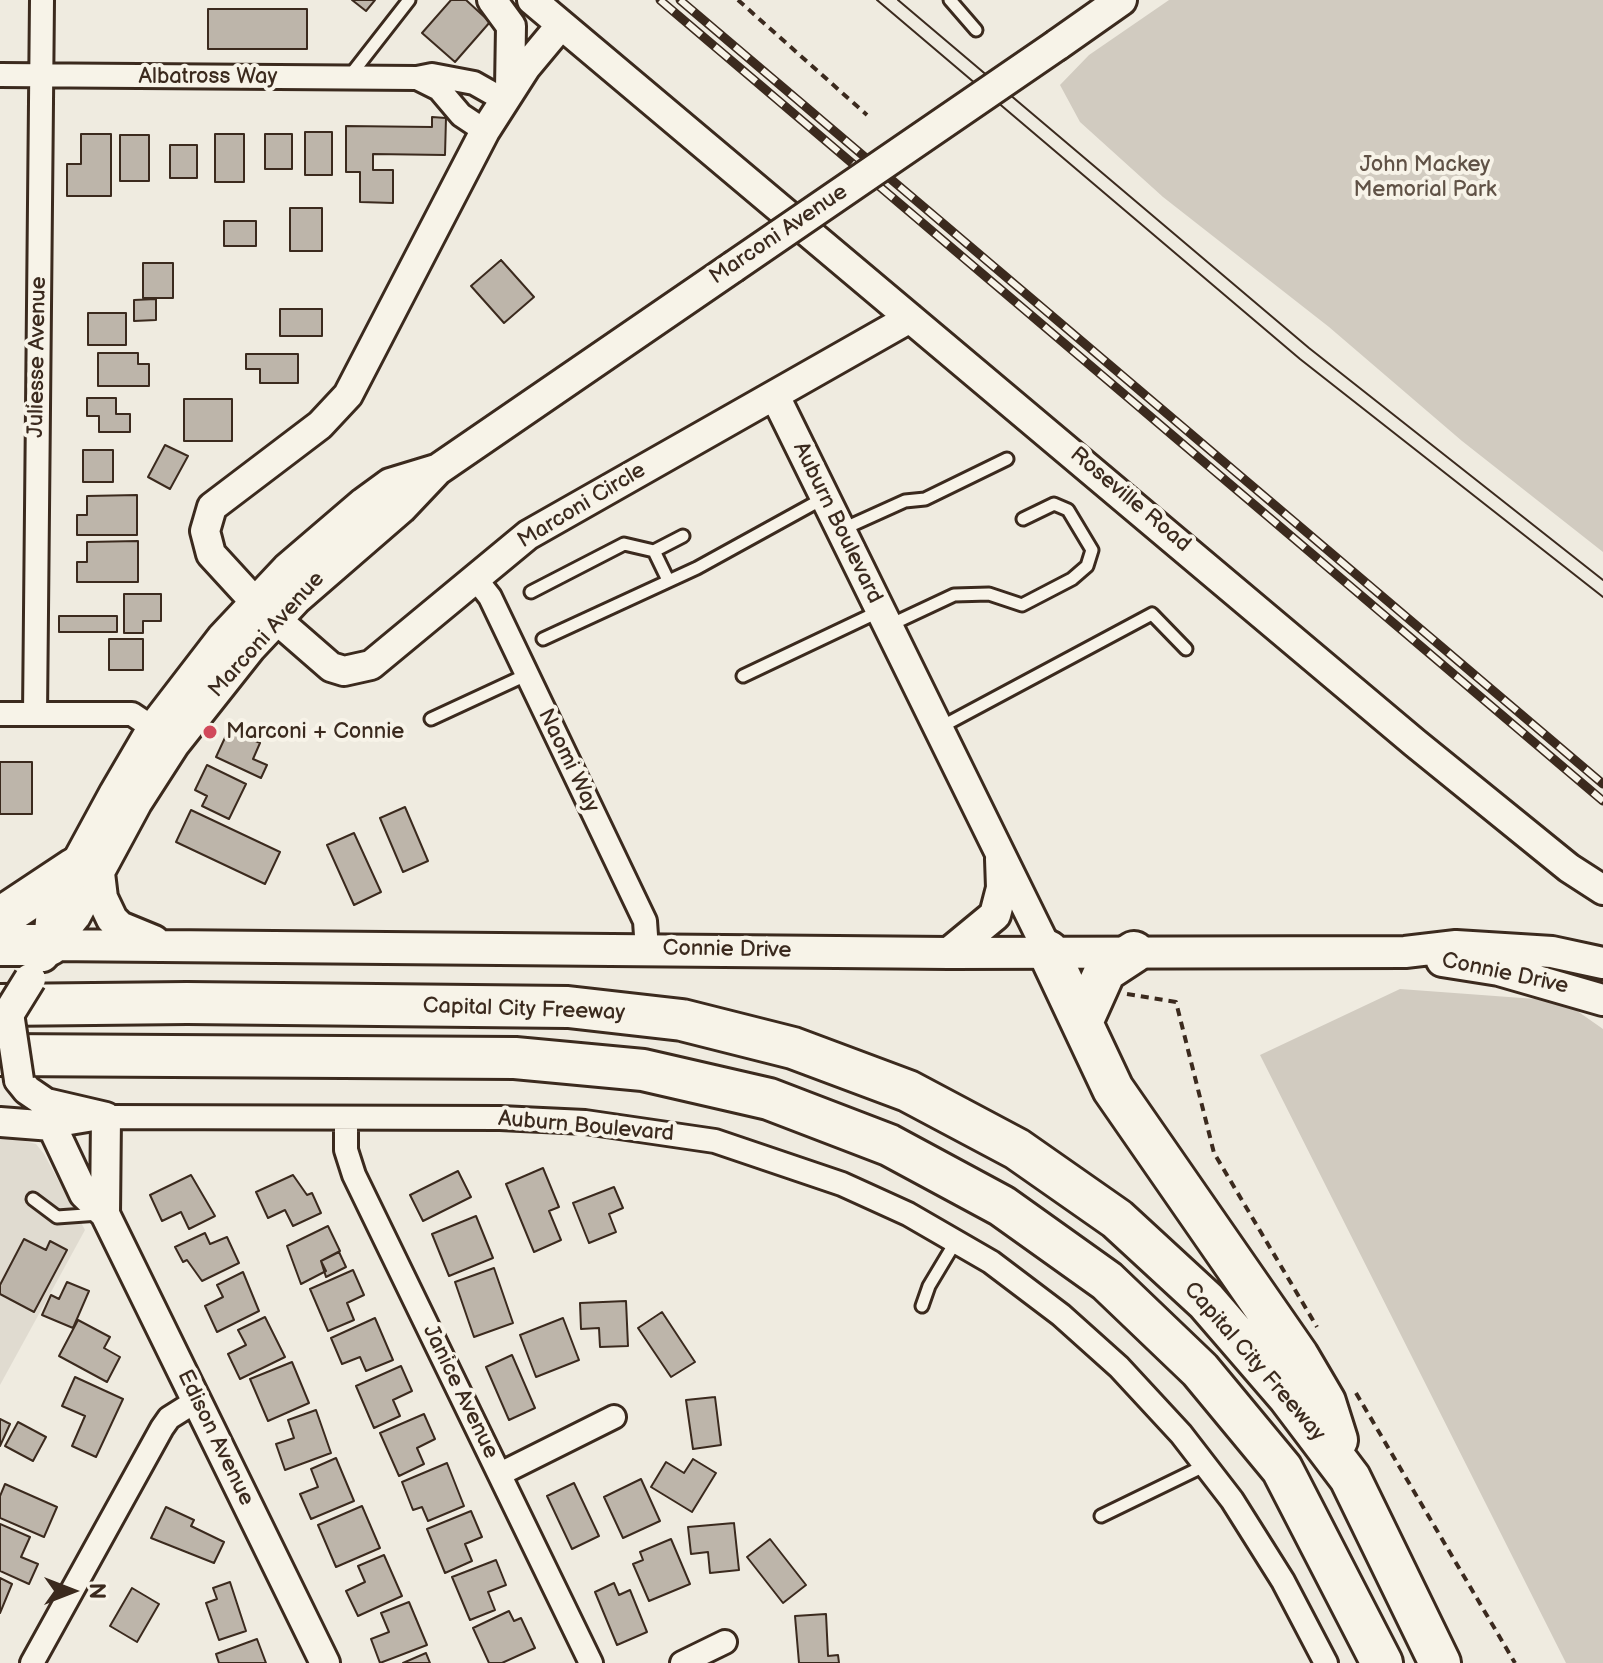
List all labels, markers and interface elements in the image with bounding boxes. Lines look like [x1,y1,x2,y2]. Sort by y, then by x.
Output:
street label: Albatross Way [139,64,277,90]
park label: John Mackey Memorial Park [1353,152,1497,204]
street label: Marconi Avenue [705,179,853,291]
street label: Juliesse Avenue [23,276,53,438]
street label: Auburn Boulevard [786,438,888,608]
street label: Roseville Road [1064,442,1196,558]
street label: Marconi Circle [513,457,651,555]
street label: Marconi Avenue [204,567,330,703]
street label: Naomi Way [532,705,604,817]
place label: Marconi + Connie [226,719,404,745]
marker: Marconi + Connie [201,723,219,741]
street label: Connie Drive [662,936,792,964]
street label: Connie Drive [1439,948,1571,1000]
street label: Capital City Freeway [422,993,626,1027]
street label: Auburn Boulevard [497,1106,675,1148]
street label: Capital City Freeway [1178,1277,1330,1447]
street label: Janice Avenue [416,1321,504,1463]
street label: Edison Avenue [171,1366,259,1510]
north arrow [32,1551,112,1631]
text: N [83,1583,110,1599]

